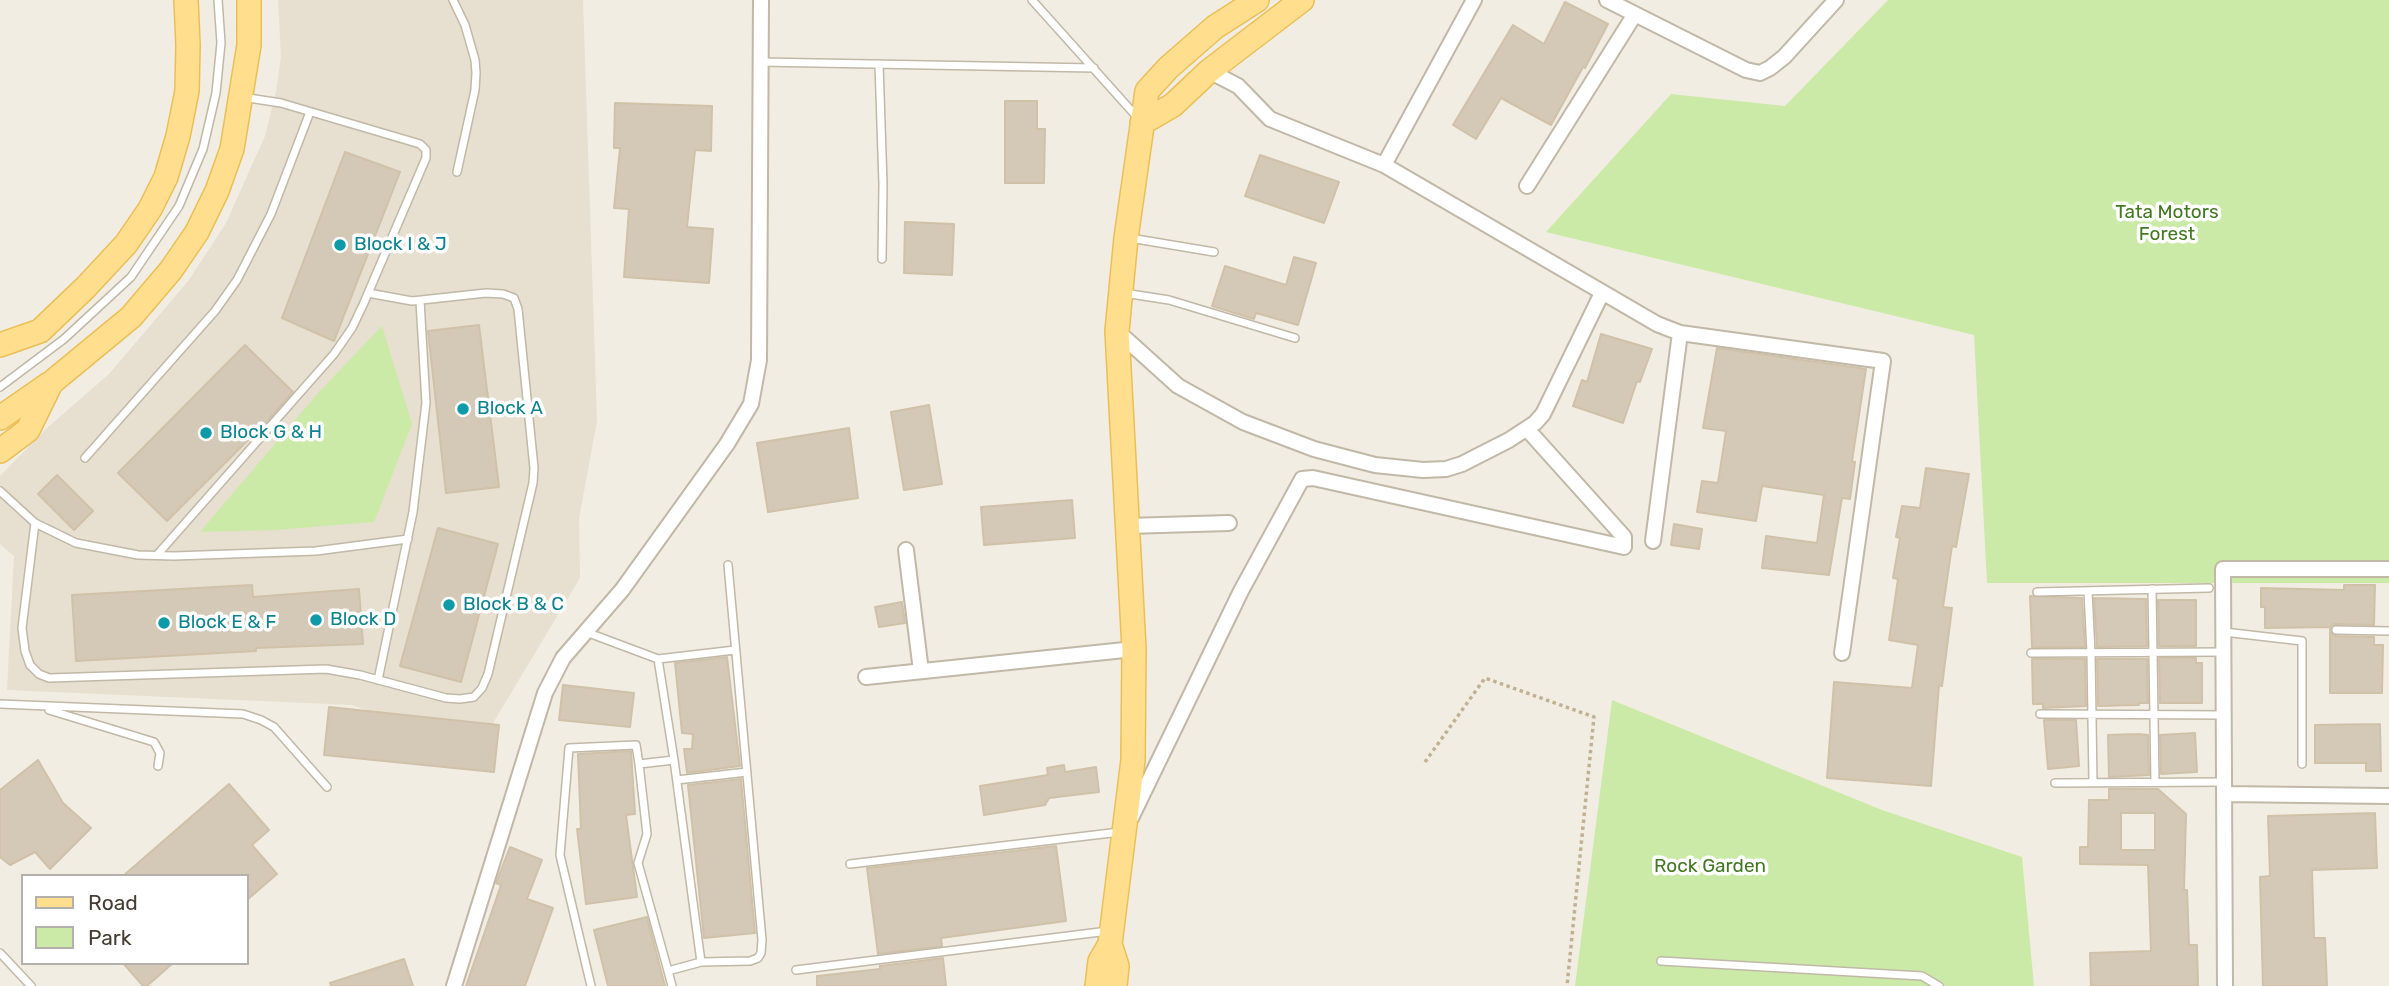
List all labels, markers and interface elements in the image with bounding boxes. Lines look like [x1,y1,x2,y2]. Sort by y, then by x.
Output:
park label: Tata Motors Forest [2115,202,2219,246]
place label: Block I & J [354,234,447,256]
marker: Block I & J [332,237,348,253]
place label: Block A [477,398,543,420]
marker: Block A [455,401,471,417]
place label: Block G & H [220,422,322,444]
marker: Block G & H [198,425,214,441]
place label: Block B & C [463,594,564,616]
marker: Block B & C [441,597,457,613]
place label: Block D [330,609,396,631]
place label: Block E & F [178,612,276,634]
marker: Block D [308,612,324,628]
marker: Block E & F [156,615,172,631]
park label: Rock Garden [1654,856,1766,878]
legend [21,874,248,965]
text: Road [88,890,138,915]
text: Park [88,925,132,950]

